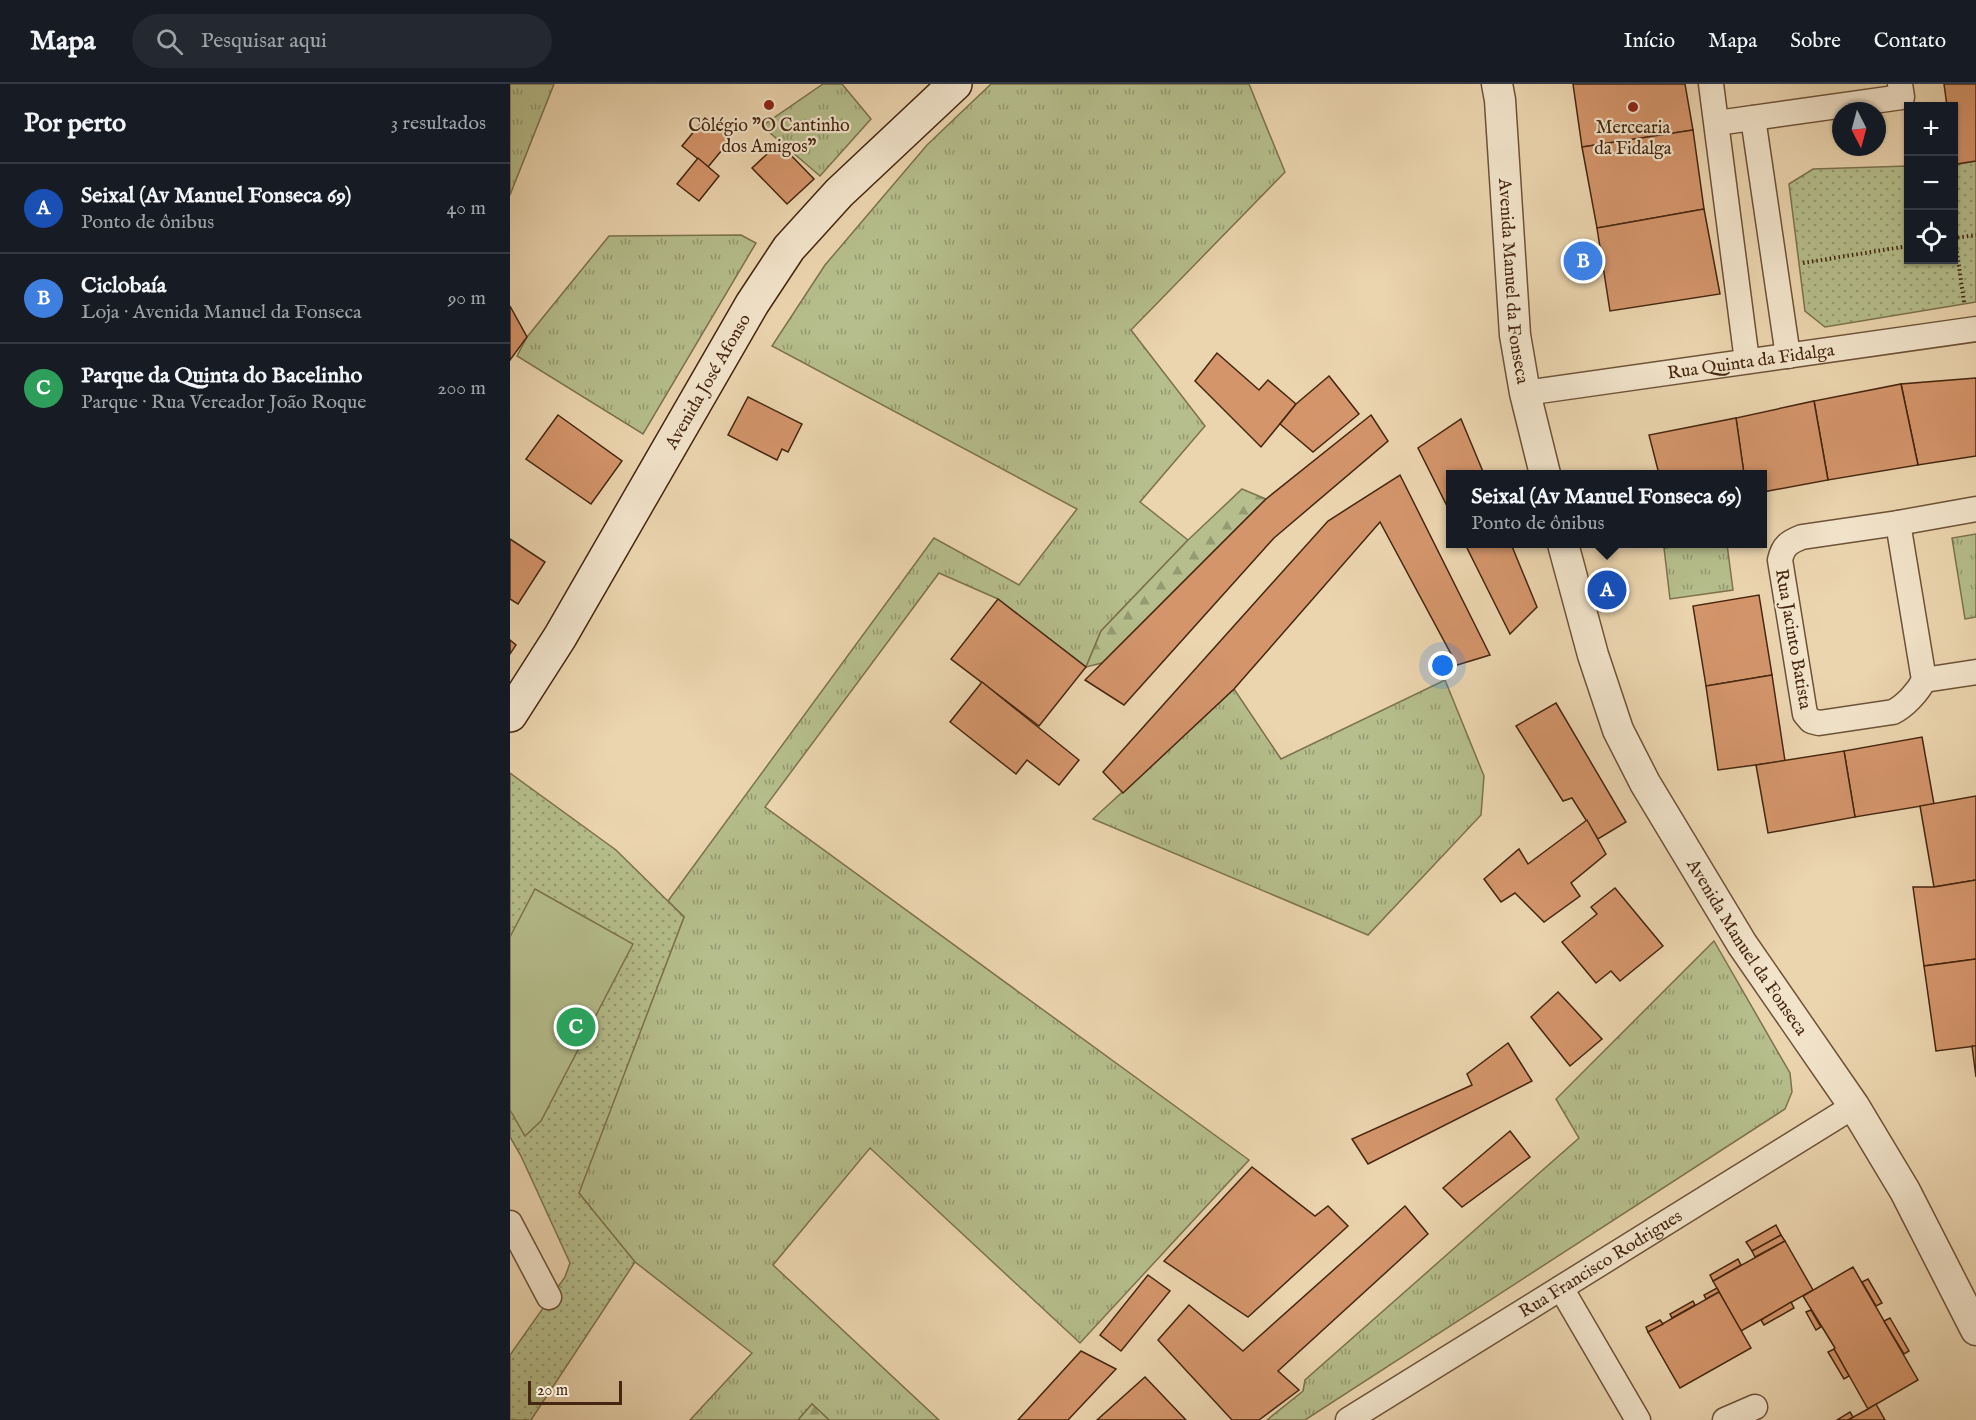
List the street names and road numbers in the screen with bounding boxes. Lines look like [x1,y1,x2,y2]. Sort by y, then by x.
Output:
street label: Avenida Manuel da Fonseca [1492,177,1533,386]
street label: Avenida José Afonso [660,310,757,455]
street label: Rua Quinta da Fidalga [1666,339,1836,386]
street label: Rua Jacinto Batista [1769,567,1816,711]
street label: Avenida Manuel da Fonseca [1680,854,1812,1041]
street label: Rua Francisco Rodrigues [1515,1205,1687,1324]

